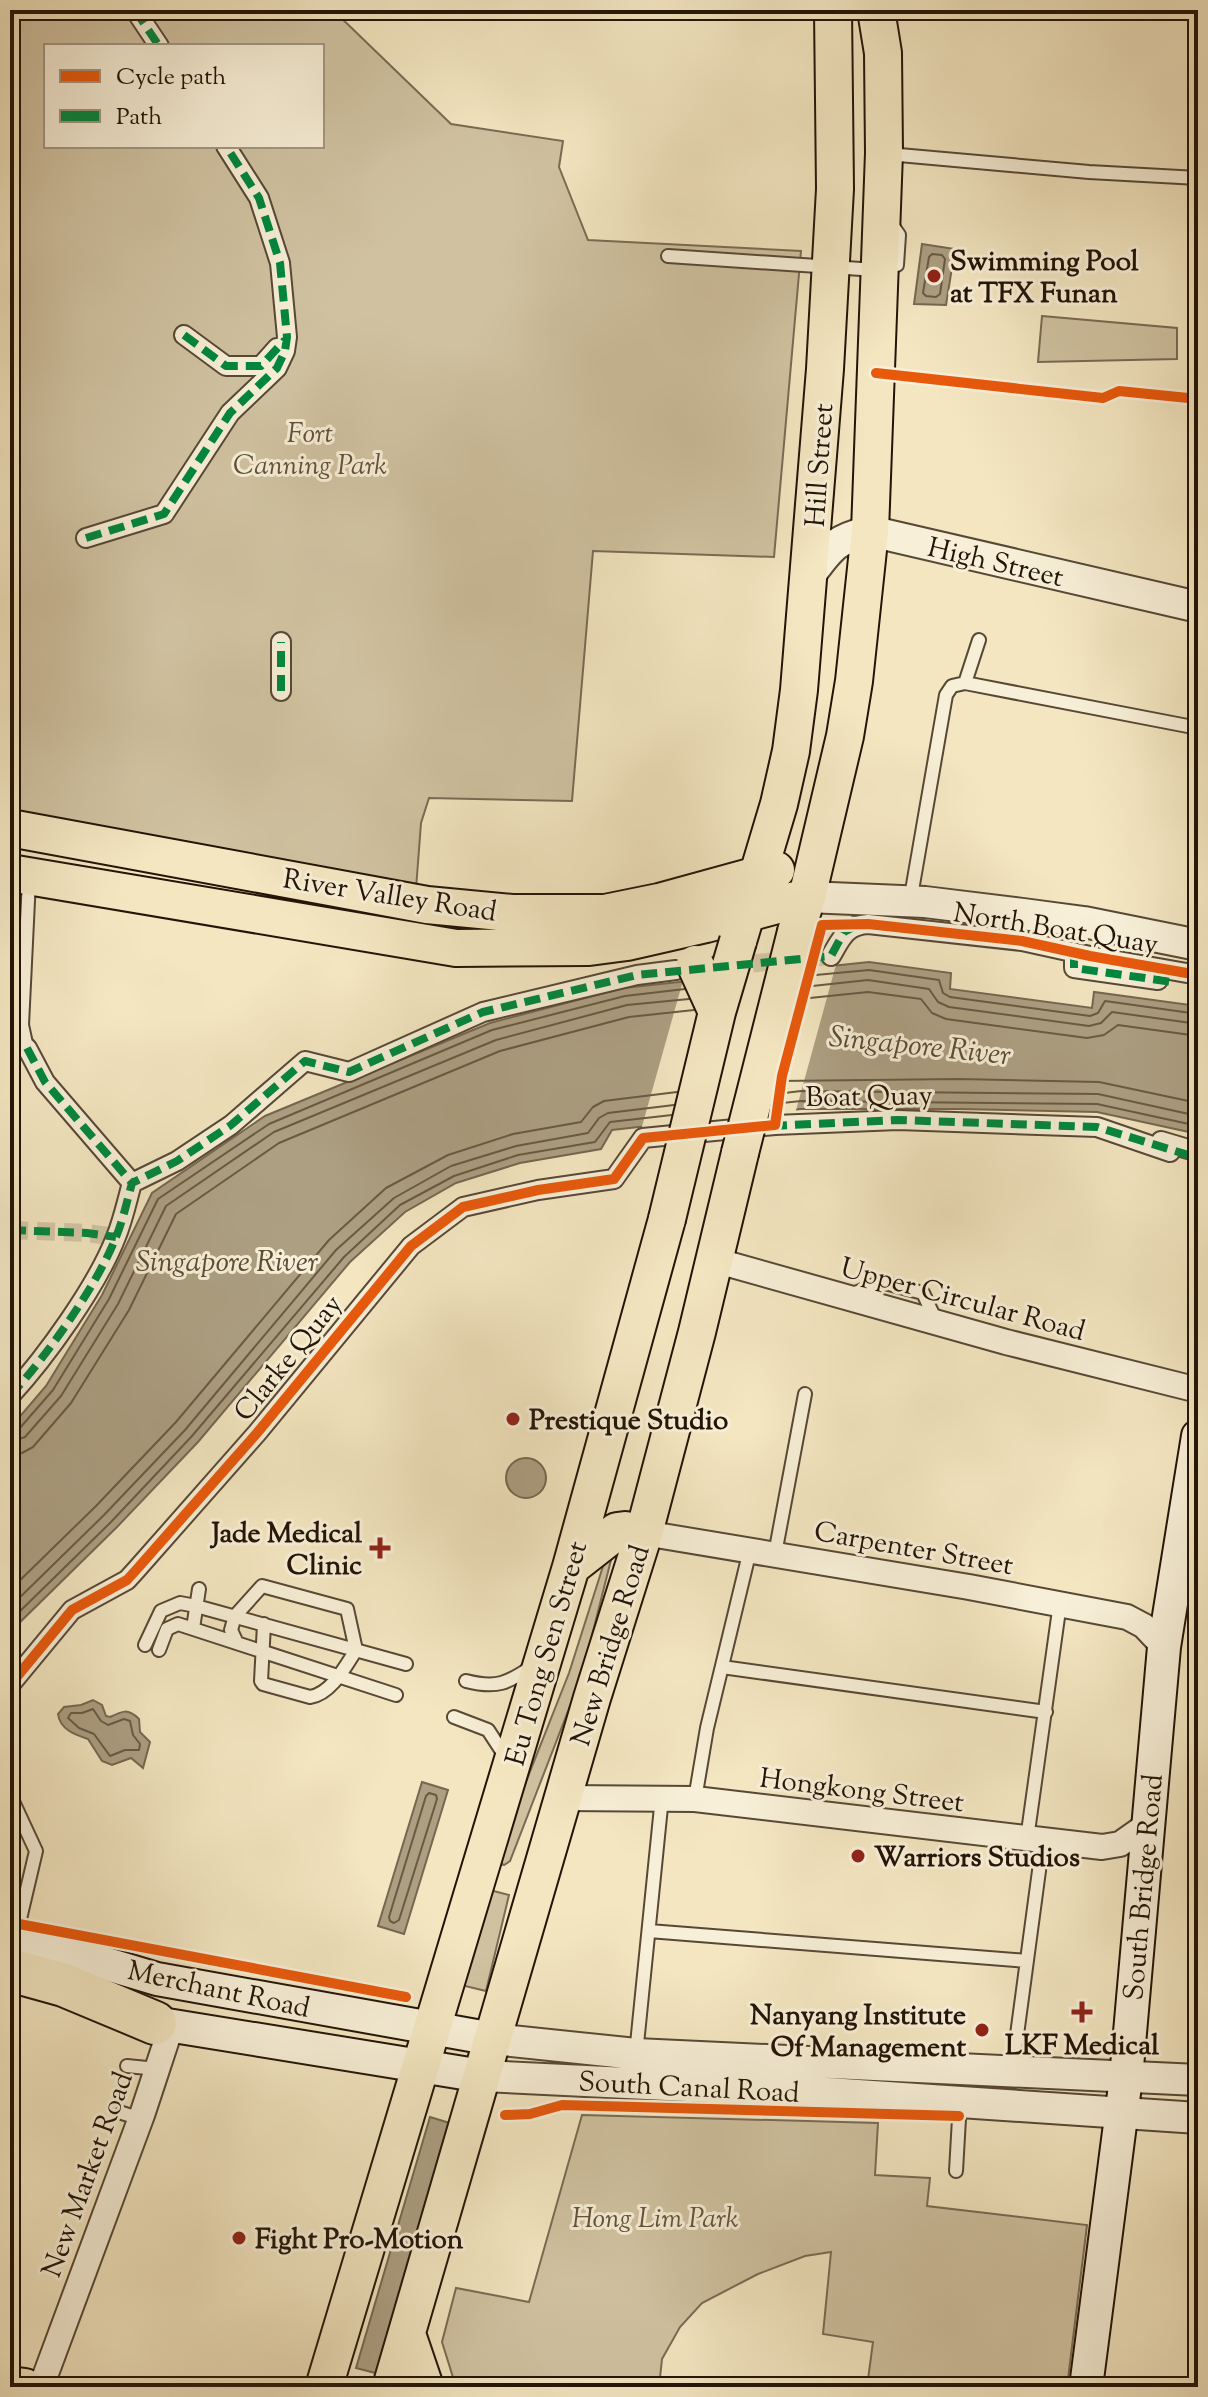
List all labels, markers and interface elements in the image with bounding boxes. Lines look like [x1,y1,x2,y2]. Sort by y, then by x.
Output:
legend [44,44,324,148]
text: Cycle path [116,61,226,95]
text: Path [116,101,162,135]
place label: Swimming Pool at TFX Funan [950,243,1139,315]
marker: Swimming Pool at TFX Funan [925,267,943,285]
street label: Hill Street [797,402,845,528]
park label: Fort Canning Park [233,415,387,487]
street label: High Street [923,529,1068,599]
street label: River Valley Road [280,860,499,934]
street label: North Boat Quay [950,894,1161,966]
water label: Singapore River [827,1017,1013,1078]
street label: Boat Quay [805,1077,933,1119]
water label: Singapore River [136,1242,319,1285]
street label: Upper Circular Road [835,1249,1089,1353]
street label: Clarke Quay [226,1287,353,1431]
place label: Prestique Studio [529,1402,728,1442]
marker: Prestique Studio [504,1410,522,1428]
street label: Carpenter Street [811,1513,1017,1587]
place label: Jade Medical Clinic [209,1515,362,1587]
street label: Eu Tong Sen Street [497,1536,599,1771]
marker: Jade Medical Clinic [369,1537,391,1559]
street label: New Bridge Road [562,1540,662,1751]
street label: Hongkong Street [757,1760,967,1824]
street label: South Bridge Road [1115,1772,1175,2002]
place label: Warriors Studios [874,1839,1080,1879]
marker: Warriors Studios [849,1847,867,1865]
street label: Merchant Road [124,1952,313,2030]
place label: Nanyang Institute Of Management [750,1997,966,2069]
marker: LKF Medical [1071,2001,1093,2023]
marker: Nanyang Institute Of Management [973,2021,991,2039]
place label: LKF Medical [1005,2027,1159,2067]
street label: South Canal Road [577,2063,801,2115]
street label: New Market Road [33,2066,145,2283]
park label: Hong Lim Park [572,2200,739,2240]
place label: Fight Pro-Motion [255,2221,464,2261]
marker: Fight Pro-Motion [230,2229,248,2247]

